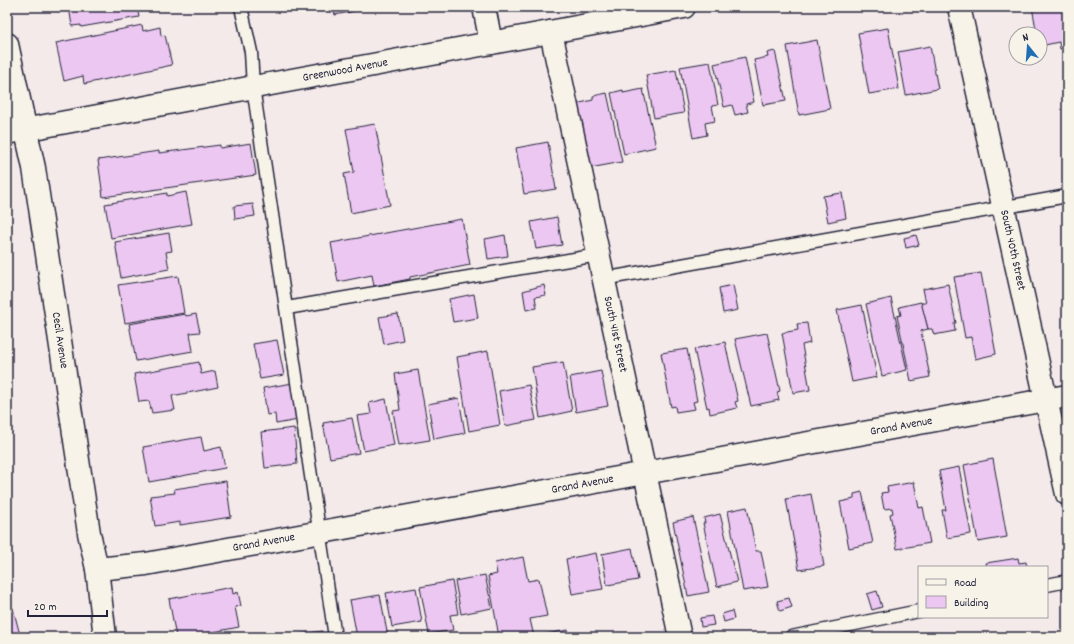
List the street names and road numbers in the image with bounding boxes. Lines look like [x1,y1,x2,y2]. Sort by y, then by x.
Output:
street label: Greenwood Avenue [301,54,389,86]
street label: South 40th Street [996,208,1030,292]
street label: South 41st Street [599,294,632,374]
street label: Cecil Avenue [47,311,73,369]
street label: Grand Avenue [869,412,934,440]
street label: Grand Avenue [550,470,615,498]
street label: Grand Avenue [231,528,296,557]

